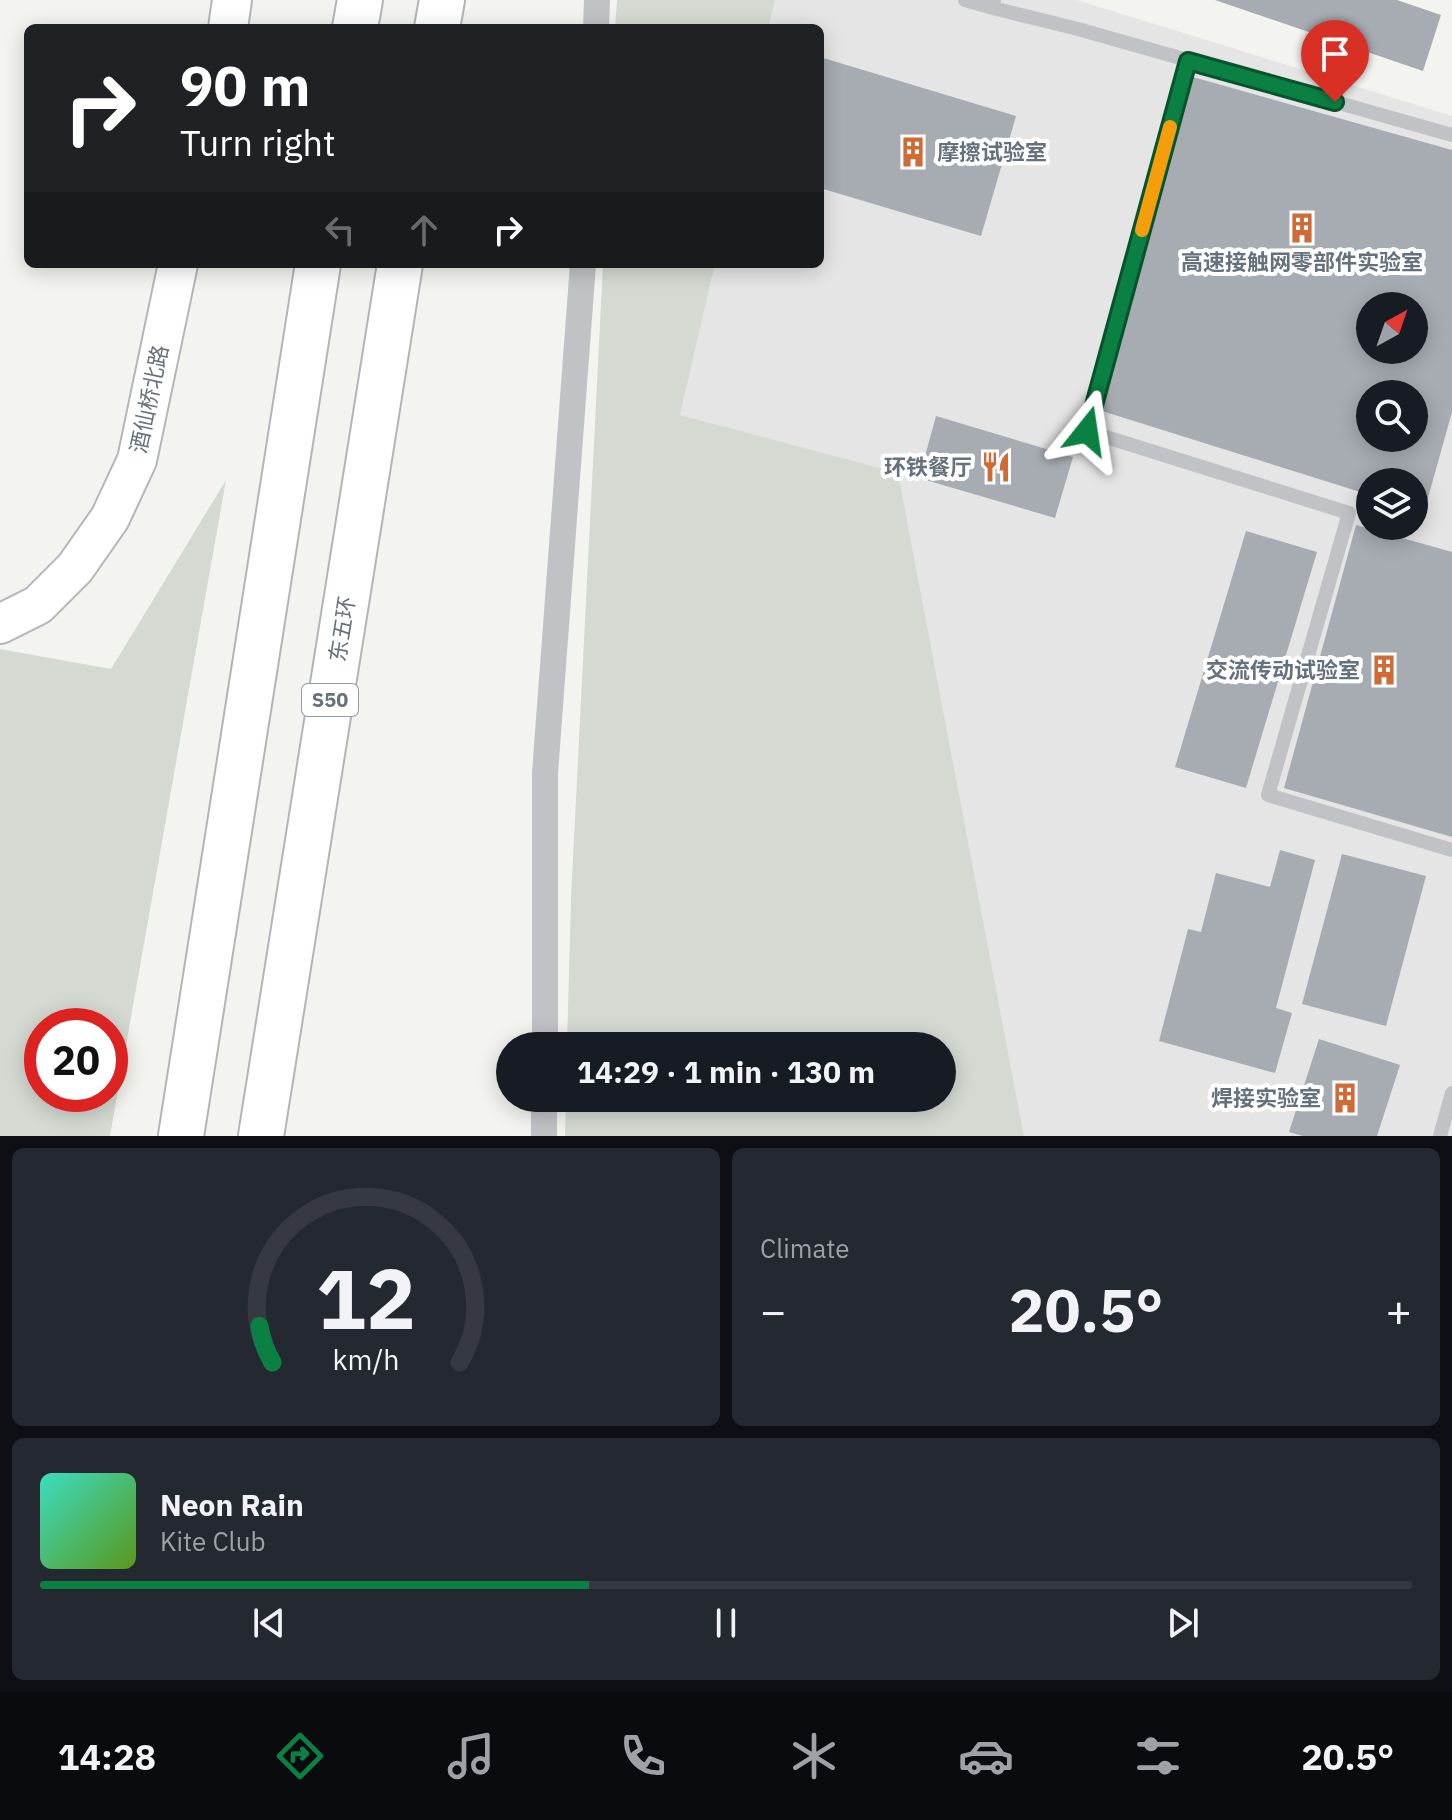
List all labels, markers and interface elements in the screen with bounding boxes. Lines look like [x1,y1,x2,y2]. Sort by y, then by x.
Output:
pin [1301,20,1369,102]
icon: arrive [1313,32,1357,76]
text: 90 m [180,49,310,121]
icon: right [48,56,152,160]
text: Turn right [180,119,336,166]
building icon: 摩擦试验室 [896,135,930,169]
place label: 摩擦试验室 [937,137,1047,166]
icon: left [318,208,362,252]
icon: ahead [402,208,446,252]
icon: right [486,208,530,252]
building icon: 高速接触网零部件实验室 [1285,211,1319,245]
place label: 高速接触网零部件实验室 [1181,247,1423,276]
north arrow [1356,292,1428,364]
map controls [1356,292,1428,540]
street label: 酒仙桥北路 [123,342,174,456]
button: search [1356,380,1428,452]
position arrow [1045,389,1129,473]
restaurant icon: 环铁餐厅 [979,450,1013,484]
place label: 环铁餐厅 [884,452,972,481]
button: layers [1356,468,1428,540]
street label: 东五环 [322,594,361,664]
building icon: 交流传动试验室 [1367,653,1401,687]
place label: 交流传动试验室 [1206,655,1360,684]
road number: S50 [302,684,358,716]
speed limit sign: 20 [24,1008,128,1112]
text: 14:29 · 1 min · 130 m [577,1052,875,1091]
building icon: 焊接实验室 [1328,1081,1362,1115]
place label: 焊接实验室 [1211,1083,1321,1112]
text: Climate [760,1231,850,1265]
text: 12 [316,1244,416,1352]
text: 20.5° [1009,1270,1163,1349]
text: − [760,1282,786,1339]
text: + [1386,1282,1412,1339]
text: km/h [332,1341,400,1378]
text: Neon Rain [160,1485,304,1524]
text: Kite Club [160,1524,265,1558]
icon: previous [247,1601,291,1645]
icon: pause [704,1601,748,1645]
icon: next [1161,1601,1205,1645]
icon: directions [272,1728,328,1784]
icon: music [443,1728,499,1784]
icon: phone [615,1728,671,1784]
icon: climate [786,1728,842,1784]
icon: car [958,1728,1014,1784]
icon: filters [1130,1728,1186,1784]
text: 14:28 [58,1733,156,1780]
text: 20.5° [1301,1733,1394,1780]

